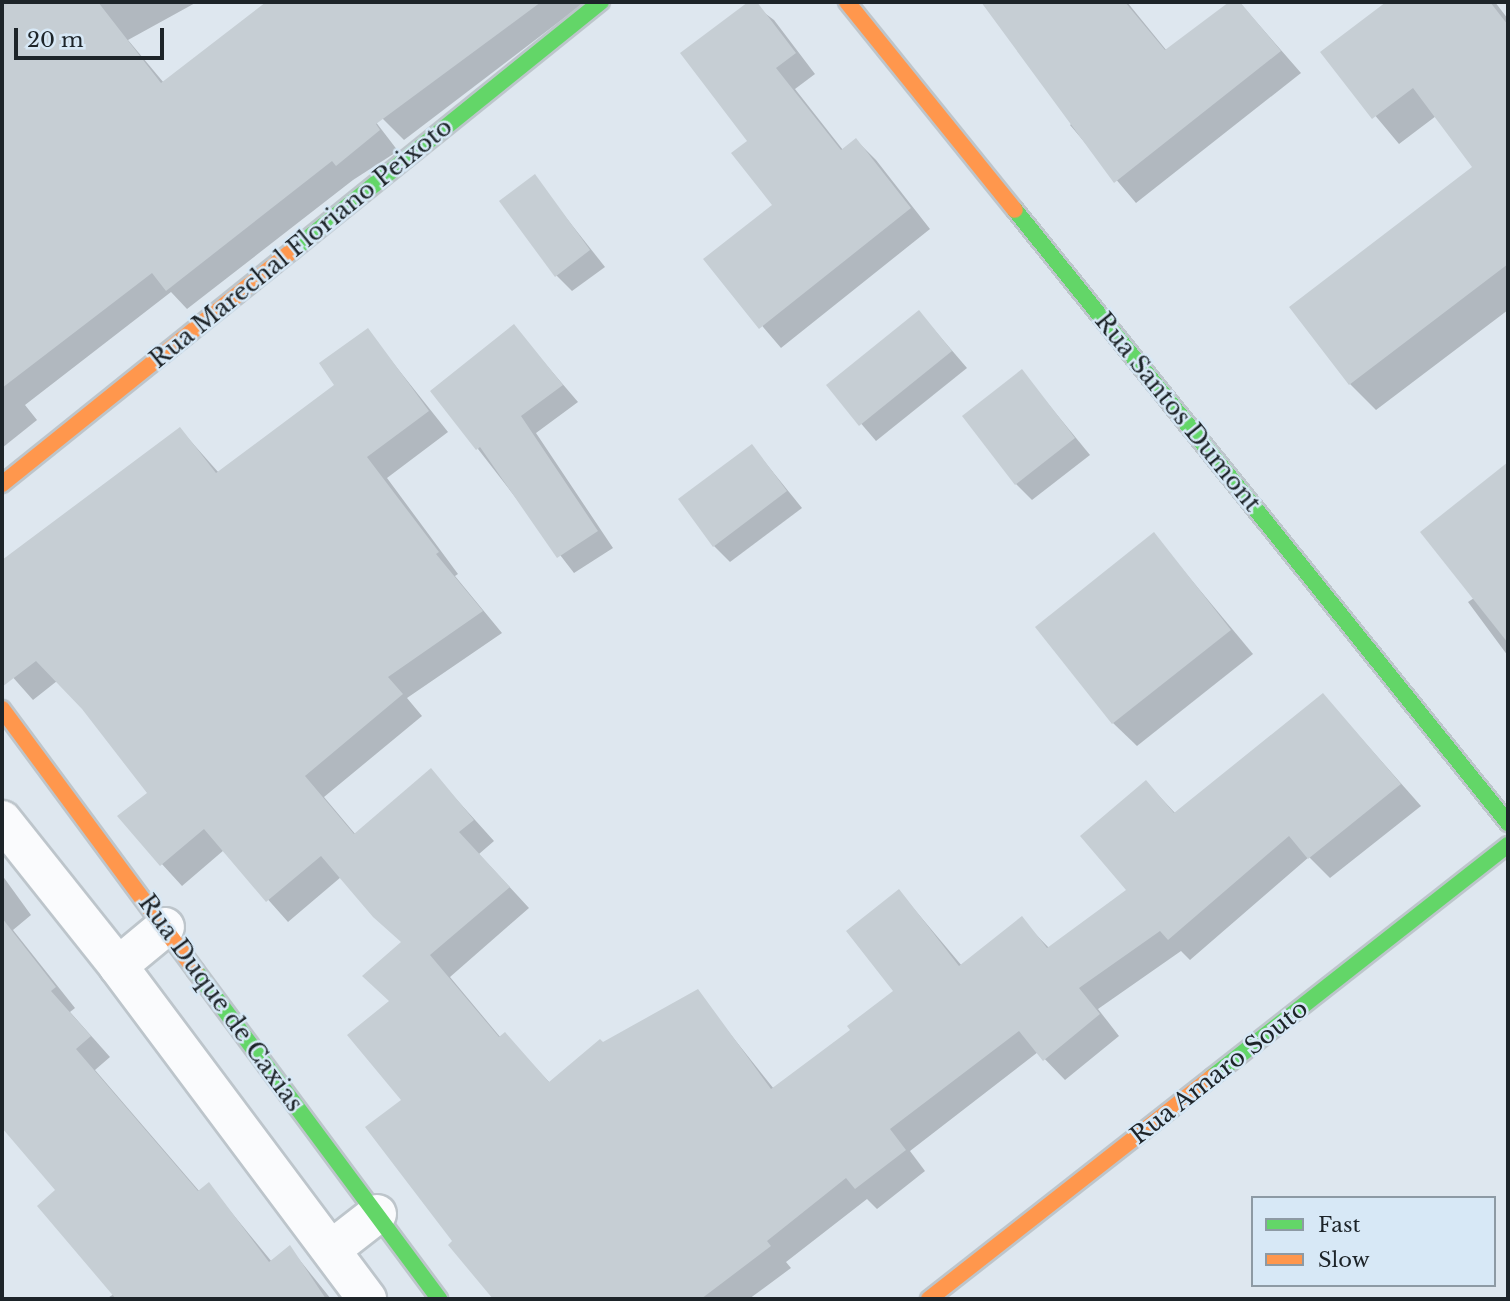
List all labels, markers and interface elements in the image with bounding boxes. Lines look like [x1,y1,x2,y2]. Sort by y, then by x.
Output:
scale bar [18,14,168,58]
text: 20 m [27,27,84,53]
street label: Rua Marechal Floriano Peixoto [144,112,458,374]
street label: Rua Santos Dumont [1089,307,1267,517]
street label: Rua Duque de Caxias [133,889,309,1117]
street label: Rua Amaro Souto [1124,993,1314,1151]
legend [1251,1196,1496,1287]
text: Fast [1318,1212,1360,1238]
text: Slow [1318,1247,1370,1273]

